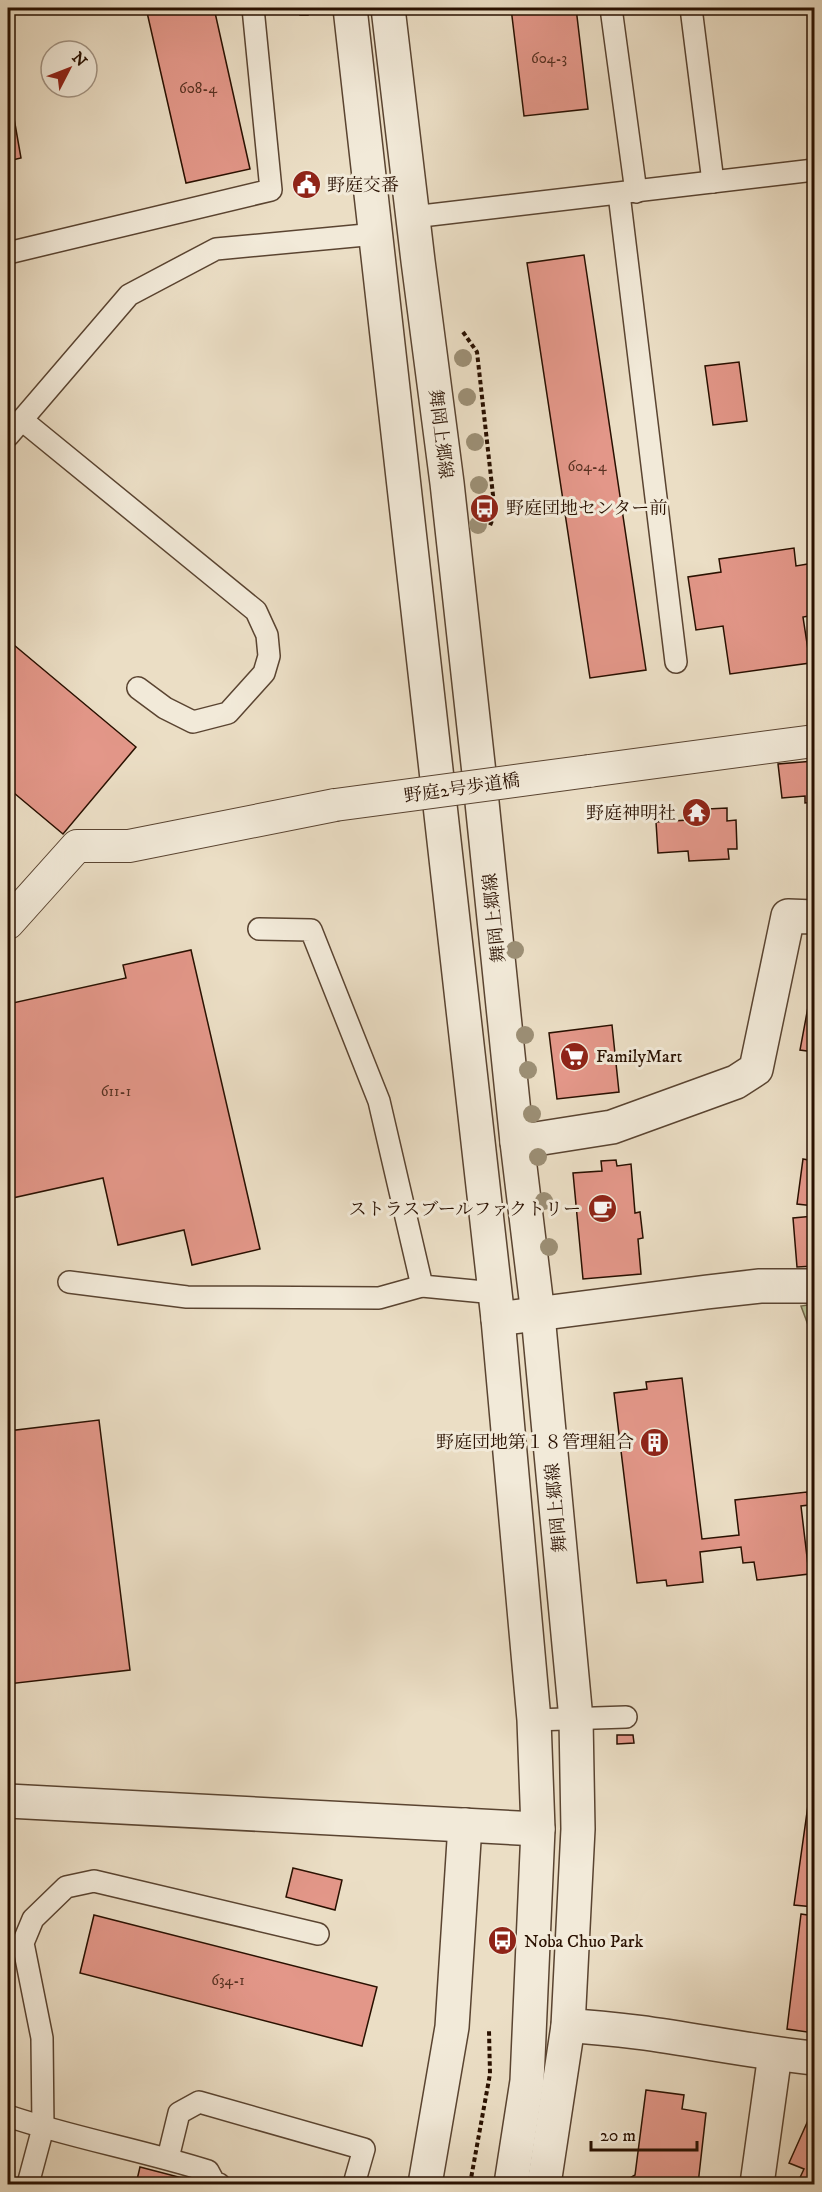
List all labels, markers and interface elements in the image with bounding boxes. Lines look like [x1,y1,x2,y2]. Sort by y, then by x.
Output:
north arrow [39,39,99,99]
text: N [68,48,91,71]
house number: 604-3 [531,49,567,68]
house number: 608-4 [179,79,217,98]
public building icon: 野庭交番 [290,169,322,201]
place label: 野庭交番 [327,175,399,197]
street label: 舞岡上郷線 [424,388,456,480]
house number: 604-4 [567,457,607,476]
bus stop icon: 野庭団地センター前 [469,492,501,524]
place label: 野庭団地センター前 [506,498,667,520]
street label: 野庭2号歩道橋 [403,770,522,808]
temple icon: 野庭神明社 [681,797,713,829]
place label: 野庭神明社 [586,803,676,825]
street label: 舞岡上郷線 [479,872,511,964]
supermarket icon: FamilyMart [559,1040,591,1072]
place label: FamilyMart [596,1046,682,1068]
house number: 611-1 [101,1082,131,1101]
cafe icon: ストラスブールファクトリー [586,1193,618,1225]
place label: ストラスブールファクトリー [349,1199,581,1221]
building icon: 野庭団地第１８管理組合 [639,1426,671,1458]
place label: 野庭団地第１８管理組合 [436,1432,634,1454]
street label: 舞岡上郷線 [542,1462,572,1554]
bus stop icon: Noba Chuo Park [487,1925,519,1957]
place label: Noba Chuo Park [524,1931,643,1953]
house number: 634-1 [211,1971,245,1990]
scale bar [591,2114,698,2152]
text: 20 m [600,2125,636,2147]

